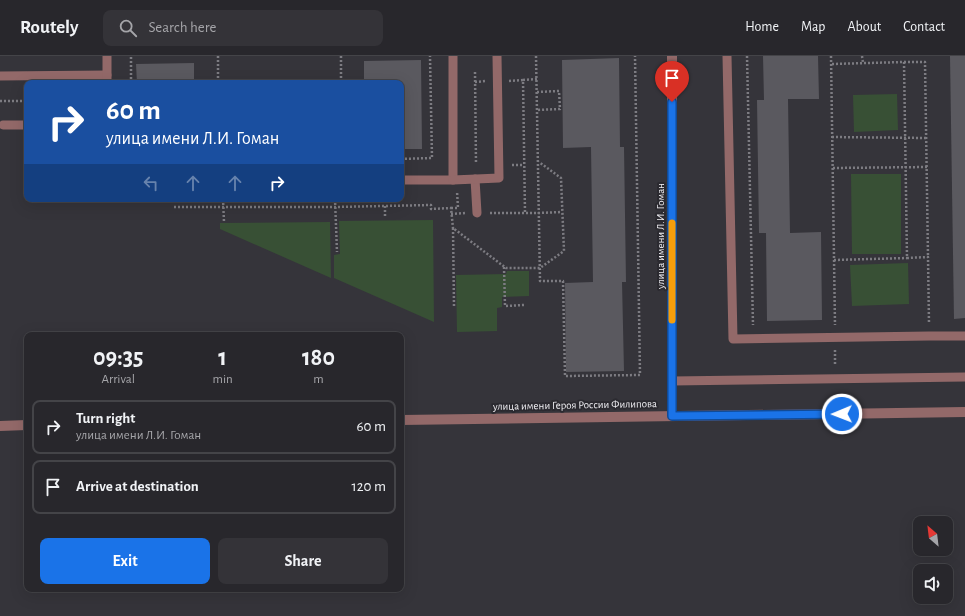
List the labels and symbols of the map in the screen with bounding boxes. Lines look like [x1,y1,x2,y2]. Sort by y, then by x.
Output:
pin [655,61,689,102]
street label: улица имени Л.И. Гоман [655,183,666,290]
position arrow [821,393,863,435]
street label: улица имени Героя России Филипова [492,398,657,412]
north arrow [913,516,953,556]

